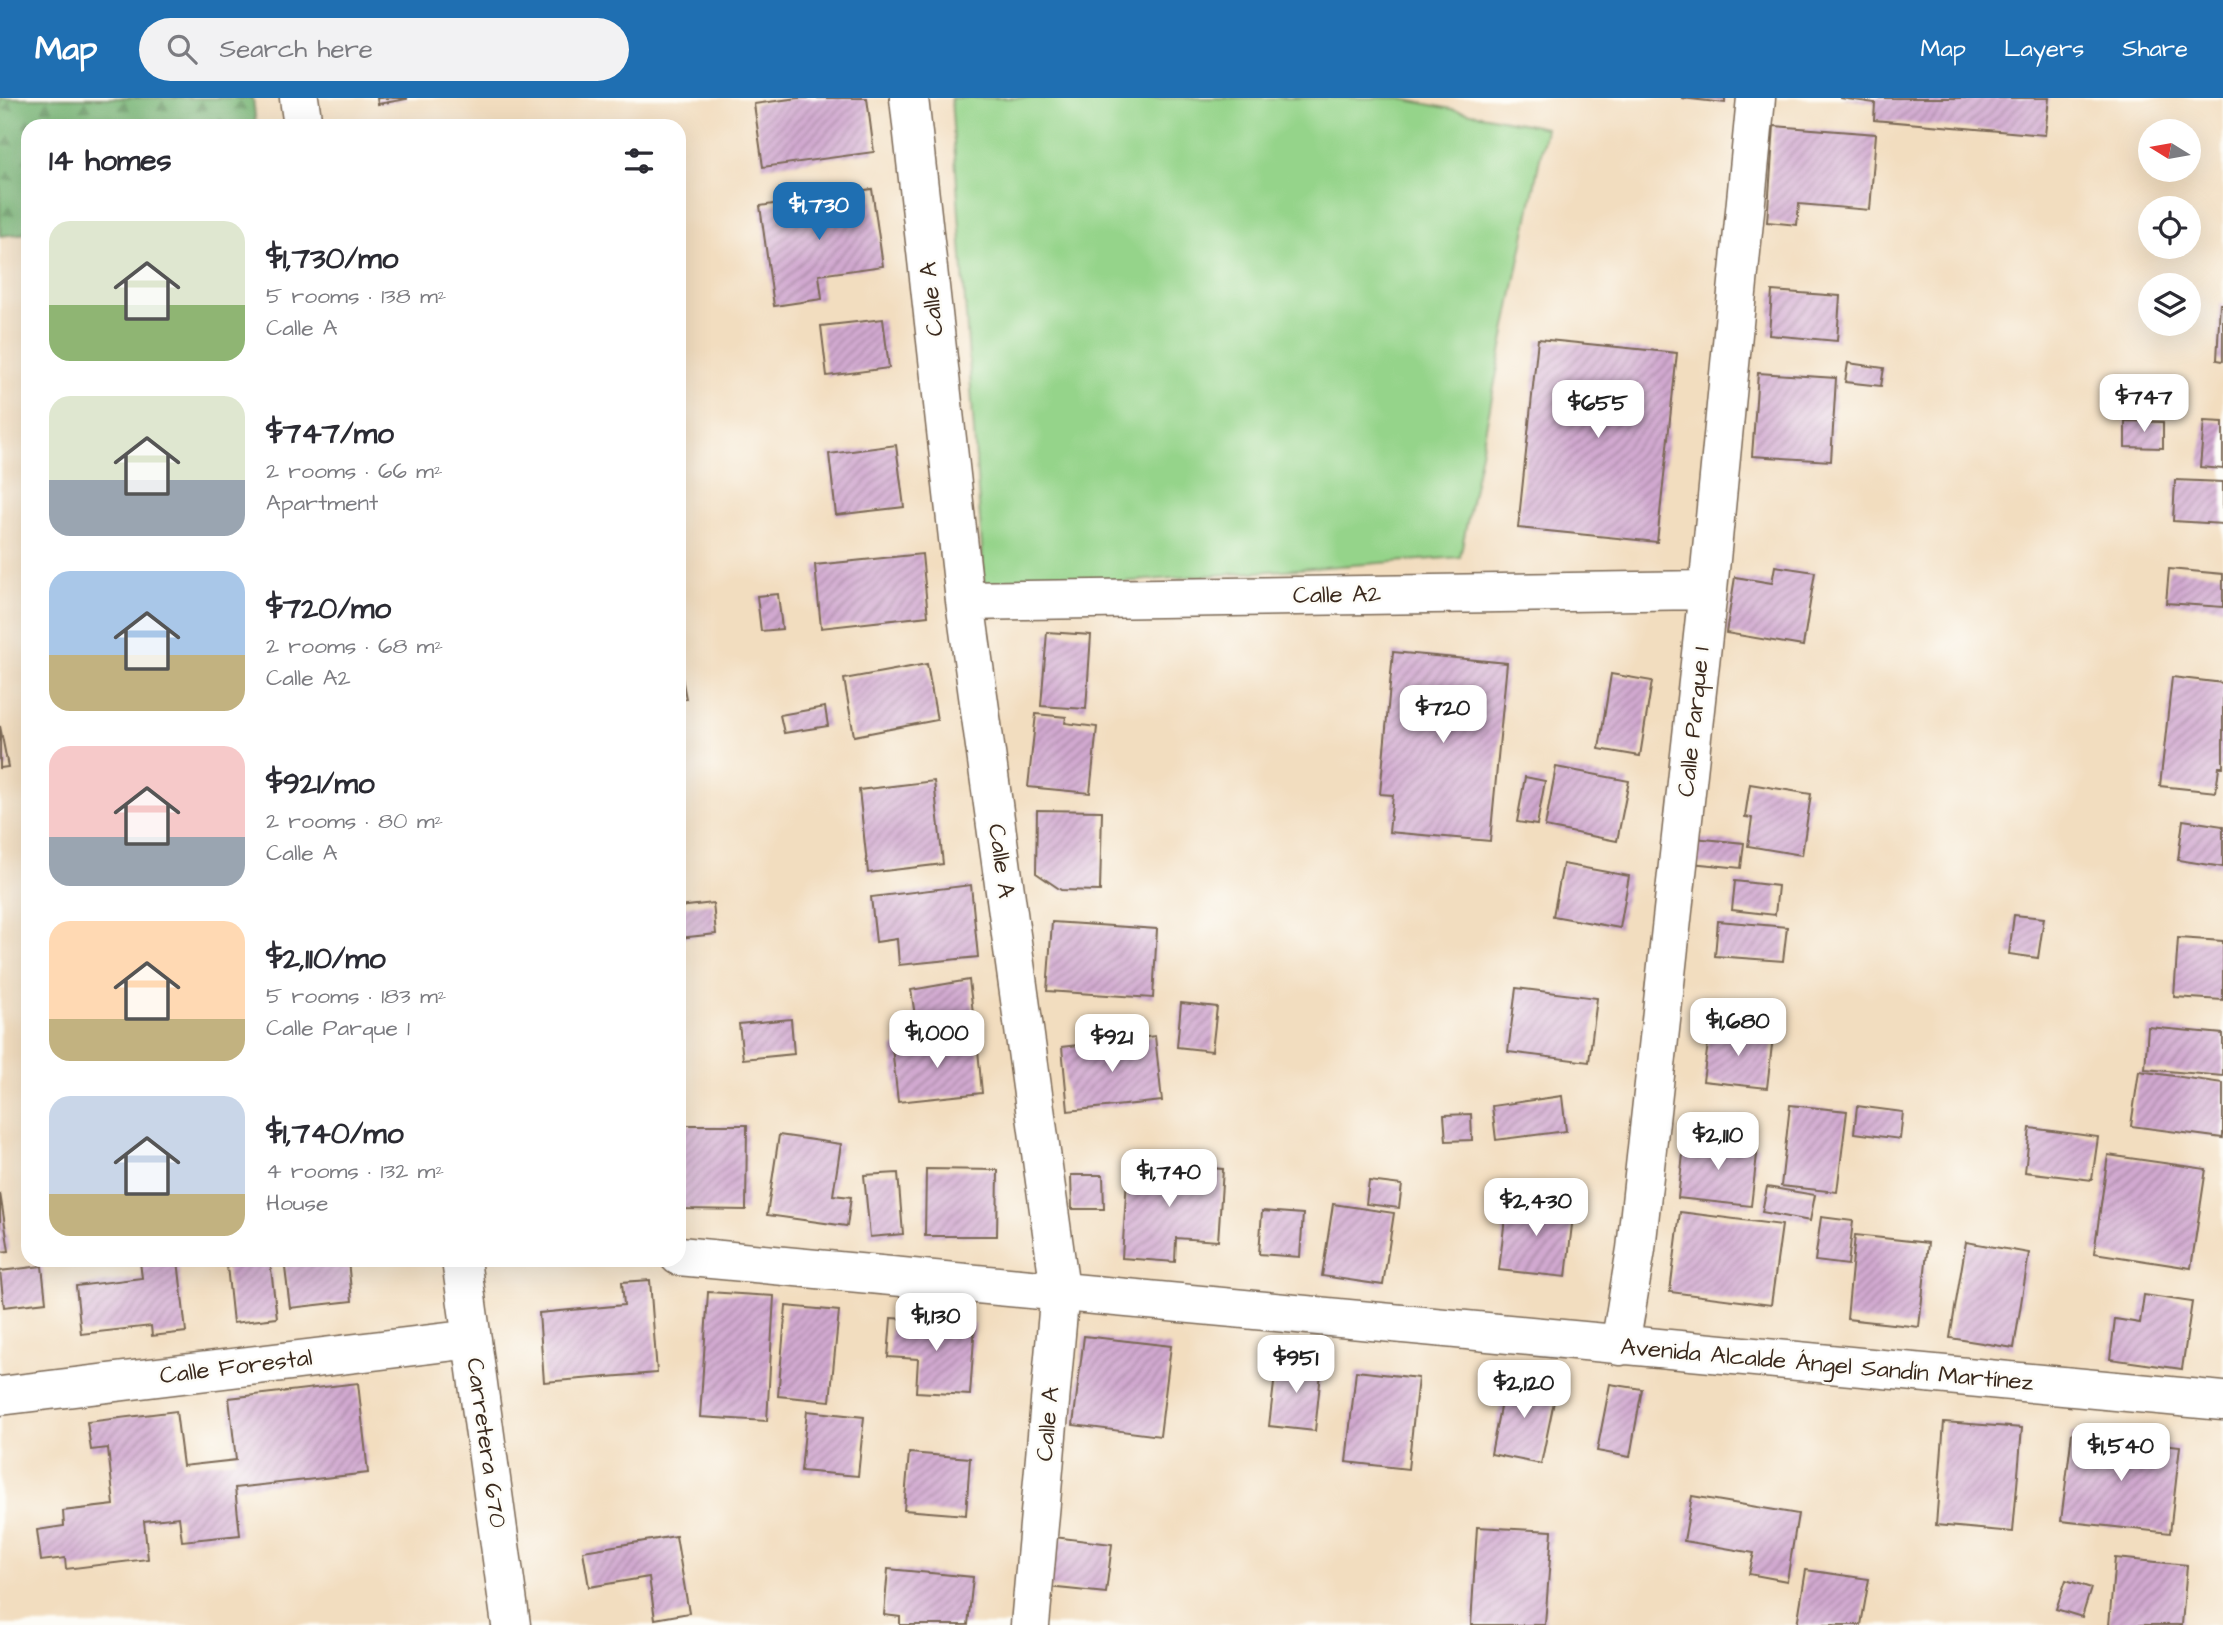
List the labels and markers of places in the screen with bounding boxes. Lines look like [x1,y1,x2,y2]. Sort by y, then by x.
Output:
pin: $1,730 [762,183,876,242]
pin: $747 [2103,374,2185,434]
pin: $655 [1557,380,1639,440]
pin: $720 [1402,686,1484,745]
pin: $1,680 [1681,998,1795,1058]
pin: $1,000 [880,1010,994,1070]
pin: $921 [1071,1014,1153,1074]
pin: $2,110 [1661,1112,1775,1172]
pin: $1,740 [1112,1150,1226,1209]
pin: $2,430 [1479,1178,1593,1238]
pin: $1,130 [879,1294,993,1353]
pin: $951 [1255,1336,1337,1395]
pin: $2,120 [1467,1360,1581,1420]
pin: $1,540 [2064,1424,2178,1483]

